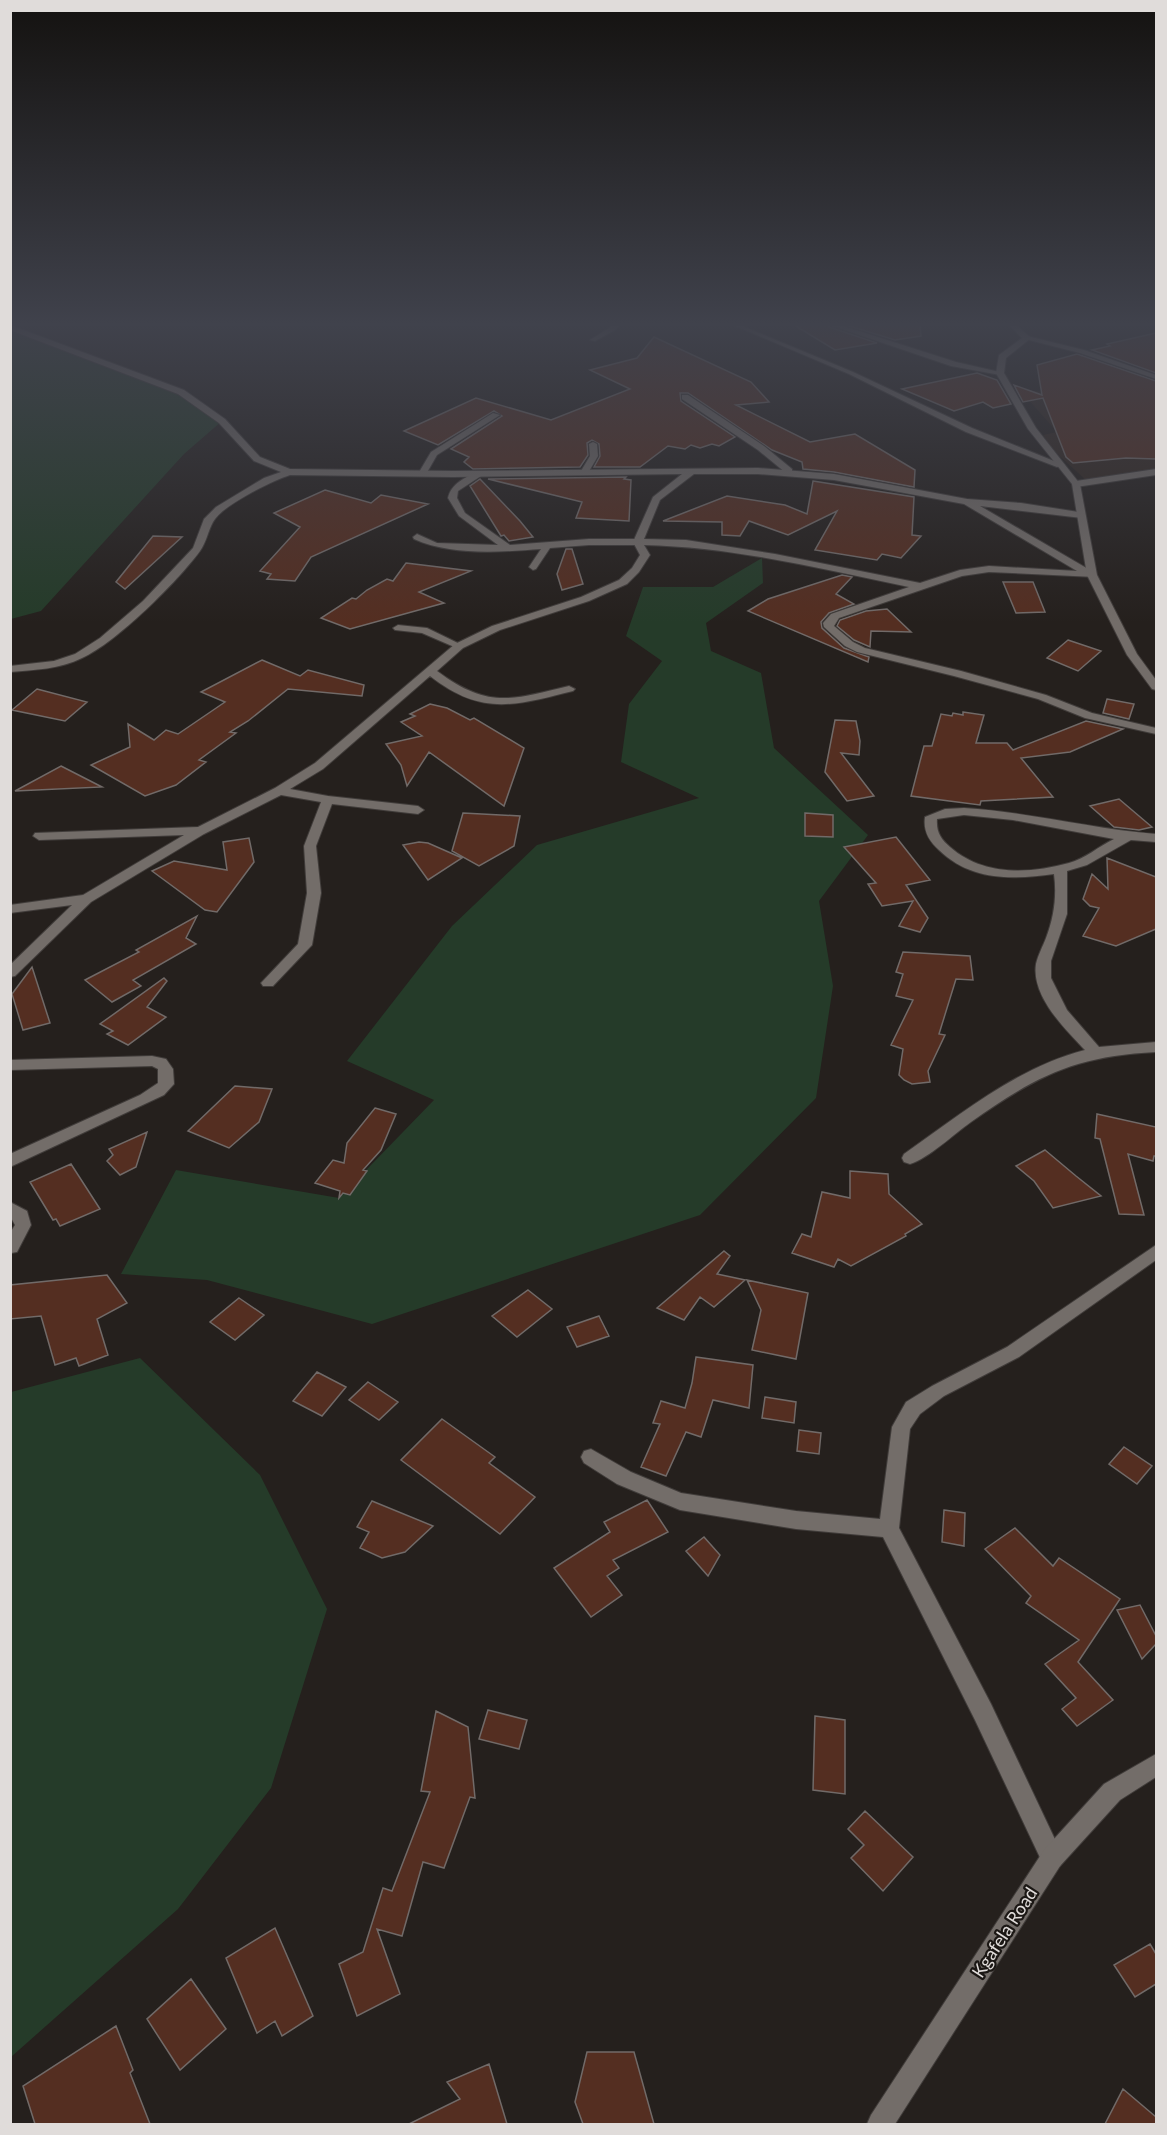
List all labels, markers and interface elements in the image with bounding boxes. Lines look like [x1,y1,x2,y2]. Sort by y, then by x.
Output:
street label: Kgafela Road [967,1883,1041,1981]

